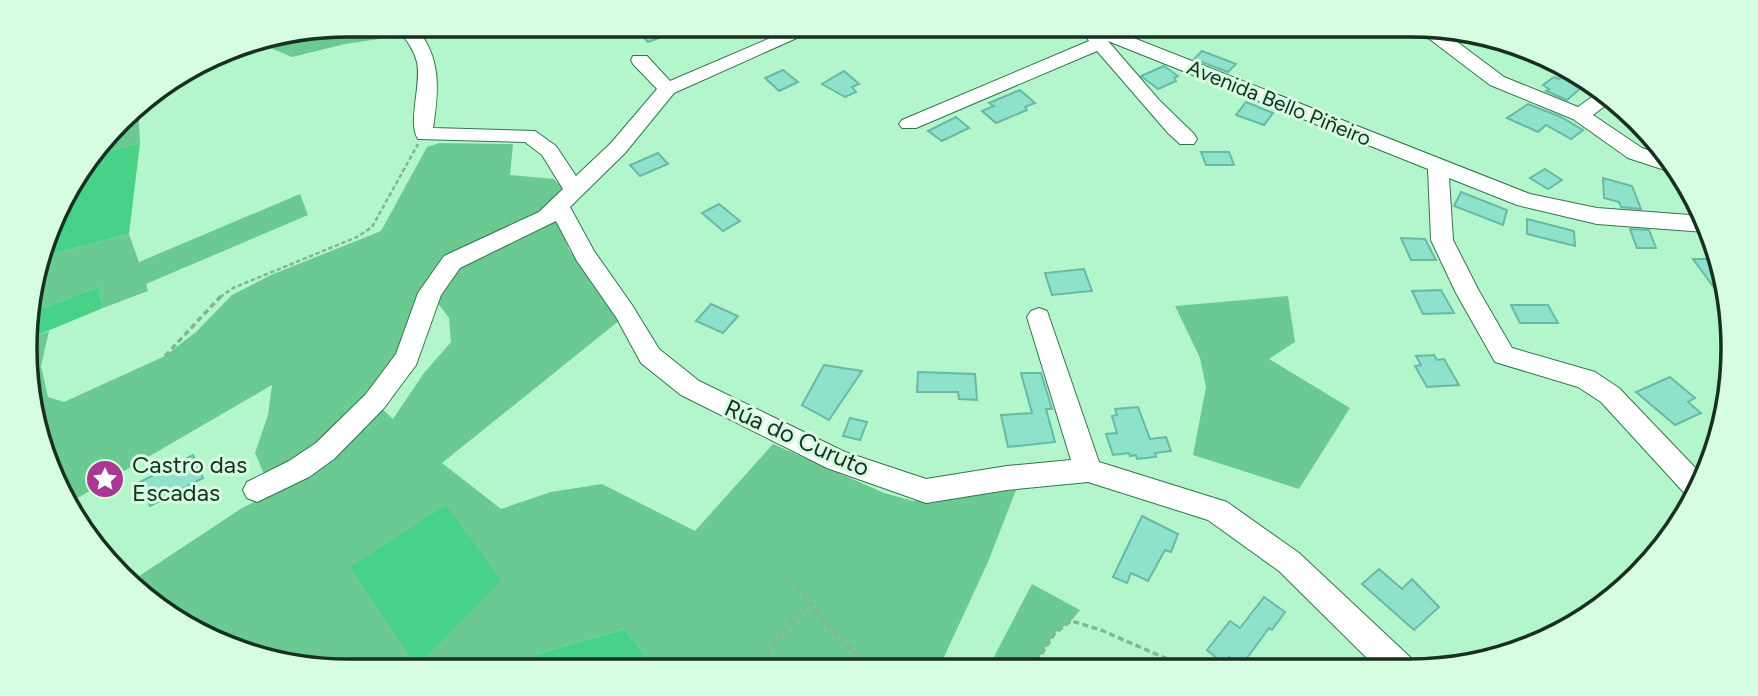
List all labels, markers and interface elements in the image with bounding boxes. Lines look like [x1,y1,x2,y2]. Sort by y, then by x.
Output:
street label: Avenida Bello Piñeiro [1184,54,1375,151]
street label: Rúa do Curuto [720,393,874,482]
place label: Castro das Escadas [132,450,247,507]
place icon: Castro das Escadas [84,458,126,500]

